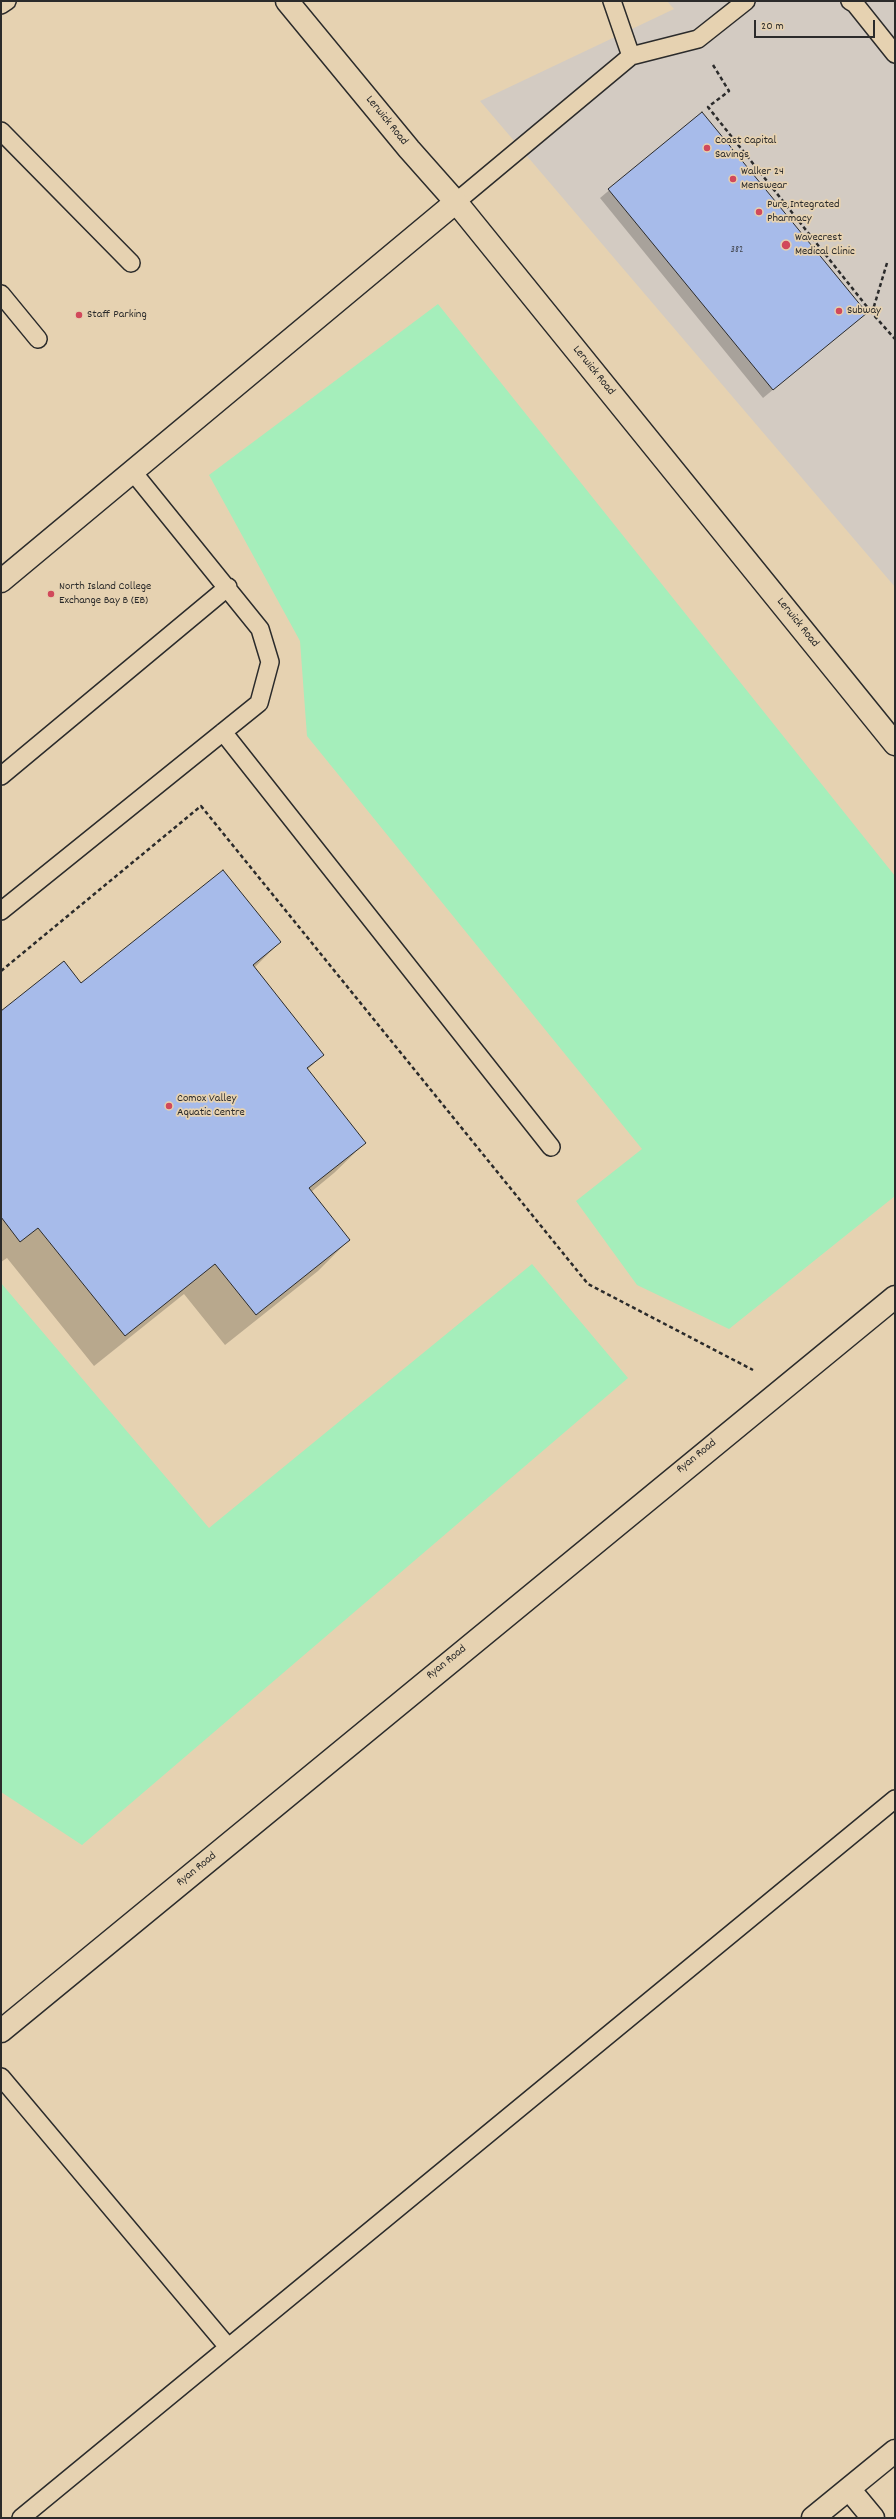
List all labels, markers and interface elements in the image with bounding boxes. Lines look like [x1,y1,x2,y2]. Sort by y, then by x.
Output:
scale bar [756,12,877,38]
text: 20 m [761,18,784,35]
street label: Lerwick Road [362,93,410,149]
place label: Coast Capital Savings [715,134,776,162]
marker: Coast Capital Savings [702,143,712,153]
place label: Walker 24 Menswear [741,165,787,193]
marker: Walker 24 Menswear [728,174,738,184]
place label: Pure Integrated Pharmacy [767,198,840,226]
marker: Pure Integrated Pharmacy [754,207,764,217]
place label: Wavecrest Medical Clinic [795,231,855,259]
marker: Wavecrest Medical Clinic [780,239,792,251]
house number: 382 [731,245,743,257]
place label: Subway [847,304,881,318]
marker: Subway [834,306,844,316]
place label: Staff Parking [87,308,147,322]
marker: Staff Parking [74,310,84,320]
street label: Lerwick Road [569,343,617,399]
place label: North Island College Exchange Bay B (EB) [59,580,151,608]
marker: North Island College Exchange Bay B (EB) [46,589,56,599]
street label: Lerwick Road [773,595,821,651]
place label: Comox Valley Aquatic Centre [177,1092,245,1120]
marker: Comox Valley Aquatic Centre [164,1101,174,1111]
street label: Ryan Road [674,1437,720,1477]
street label: Ryan Road [424,1643,470,1683]
street label: Ryan Road [174,1850,220,1890]

